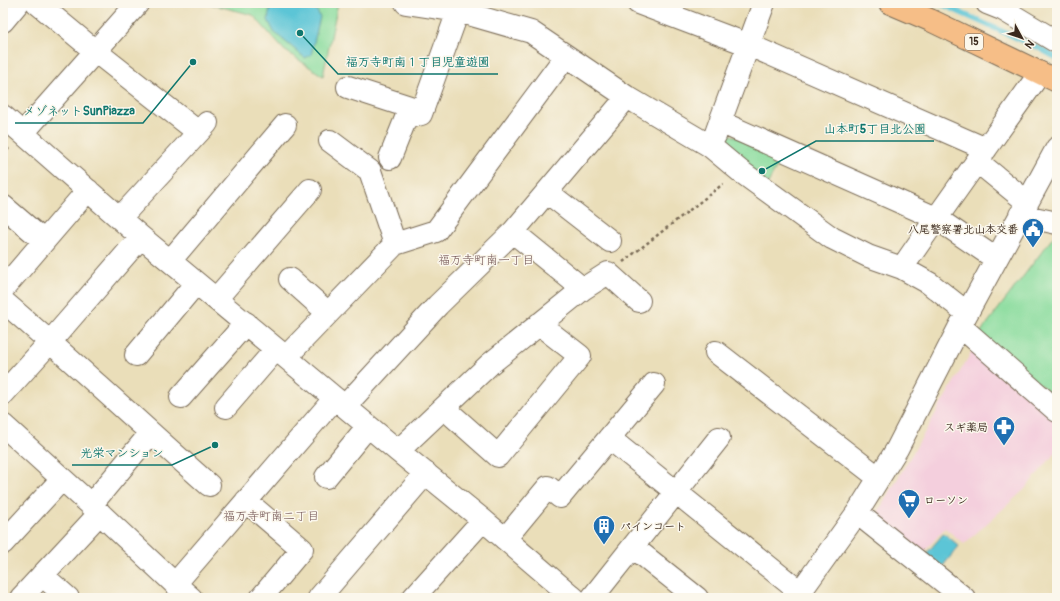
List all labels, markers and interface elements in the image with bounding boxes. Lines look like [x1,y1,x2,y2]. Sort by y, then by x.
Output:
north arrow [1002,18,1042,58]
road number: 15 [965,34,983,50]
text: N [1022,37,1037,52]
callout: 福万寺町南１丁目児童遊園 [338,50,498,74]
text: 福万寺町南１丁目児童遊園 [346,55,490,70]
callout: メゾネットSunPiazza [15,99,143,123]
text: メゾネットSunPiazza [23,104,135,119]
callout: 山本町5丁目北公園 [816,117,934,141]
text: 山本町5丁目北公園 [824,122,926,137]
public building icon: 八尾警察署北山本交番 [1020,216,1046,249]
place label: 八尾警察署北山本交番 [908,223,1018,236]
district label: 福万寺町南一丁目 [438,253,534,268]
pharmacy icon: スギ薬局 [991,414,1017,447]
place label: スギ薬局 [944,421,988,434]
callout: 光栄マンション [72,441,172,465]
text: 光栄マンション [80,446,164,461]
supermarket icon: ローソン [896,487,922,520]
place label: ローソン [924,494,968,507]
district label: 福万寺町南二丁目 [223,509,319,524]
building icon: パインコート [591,513,617,546]
place label: パインコート [620,520,686,533]

